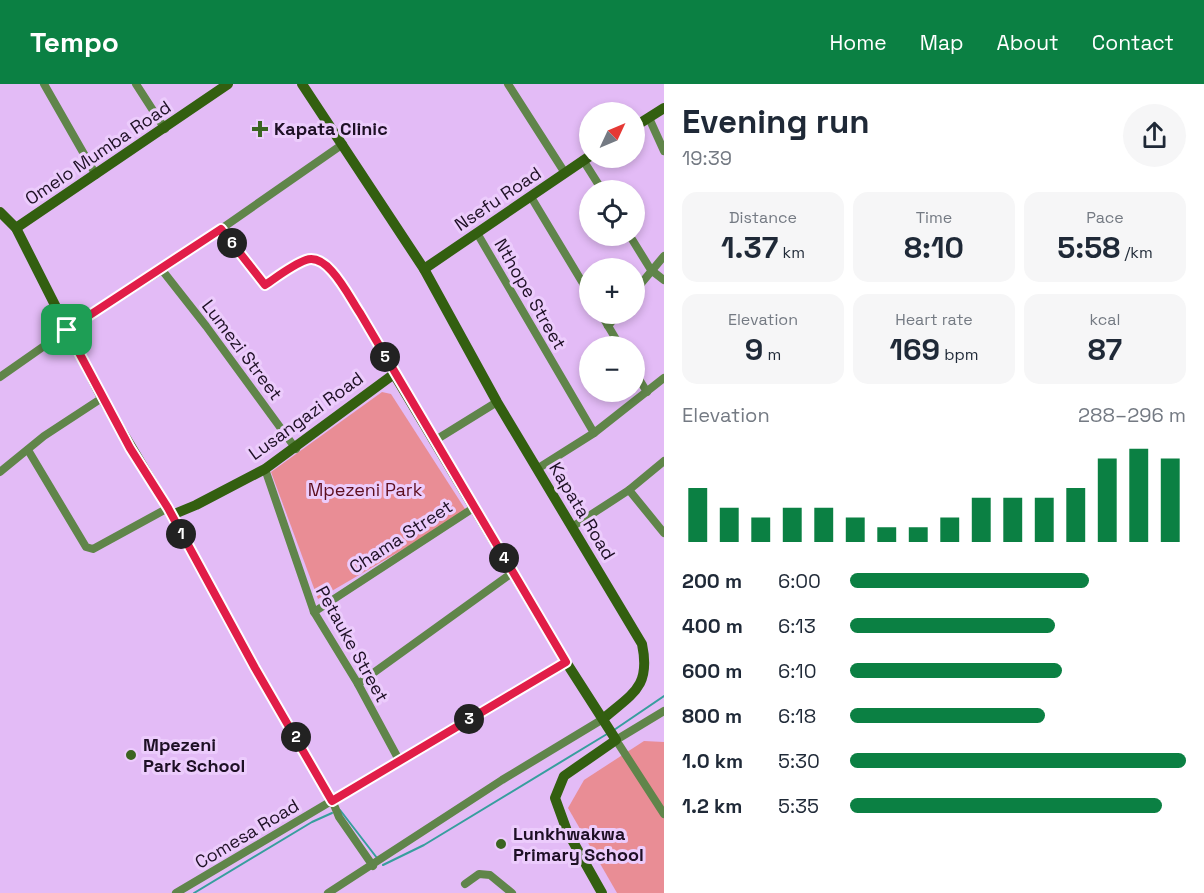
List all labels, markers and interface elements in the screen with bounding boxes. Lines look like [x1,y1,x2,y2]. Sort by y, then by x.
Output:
text: Tempo [30,24,119,60]
text: Home [829,29,887,56]
text: Map [920,29,964,56]
text: About [997,29,1059,56]
text: Contact [1092,29,1174,56]
street label: Omelo Mumba Road [20,95,175,210]
text: Evening run [682,101,870,143]
north arrow [579,102,645,168]
map controls [579,102,645,402]
button: share [1123,104,1186,167]
place label: Kapata Clinic [274,117,388,140]
marker: Kapata Clinic [251,120,269,138]
text: 19:39 [682,145,732,171]
street label: Nsefu Road [450,161,545,236]
button: locate [579,180,645,246]
text: Distance [729,207,797,228]
text: Time [916,207,952,228]
text: Pace [1086,207,1124,228]
pin: 6 [217,228,247,258]
text: 1.37 [721,228,778,267]
text: 8:10 [904,228,964,267]
text: 5:58 [1057,228,1120,267]
text: 6 [227,232,237,253]
street label: Nthope Street [489,234,571,353]
text: km [778,242,805,263]
text: /km [1120,242,1153,263]
button: + [579,258,645,324]
street label: Lumezi Street [197,295,288,405]
pin [41,304,92,355]
text: Elevation [728,309,798,330]
text: Heart rate [895,309,973,330]
text: kcal [1090,309,1120,330]
icon: arrive [50,313,83,346]
text: 9 [745,330,763,369]
text: 169 [889,330,940,369]
text: 87 [1088,330,1122,369]
button: − [579,336,645,402]
pin: 5 [370,342,400,372]
text: m [763,344,781,365]
text: bpm [940,344,979,365]
text: 5 [380,346,390,367]
street label: Lusangazi Road [244,366,368,465]
text: Elevation [682,402,770,428]
text: 288–296 m [1078,402,1186,428]
street label: Kapata Road [544,458,621,564]
park label: Mpezeni Park [308,478,423,501]
street label: Chama Street [345,495,457,578]
pin: 1 [166,519,196,549]
text: 1 [177,523,185,544]
pin: 4 [489,543,519,573]
text: 4 [499,547,509,568]
text: 200 m [682,568,742,594]
text: 6:00 [778,568,821,594]
street label: Petauke Street [311,581,394,706]
text: 400 m [682,613,743,639]
text: 6:13 [778,613,816,639]
text: 600 m [682,658,742,684]
text: 6:10 [778,658,816,684]
text: 800 m [682,703,742,729]
text: 6:18 [778,703,816,729]
pin: 3 [454,704,484,734]
text: 3 [464,708,474,729]
pin: 2 [281,722,311,752]
text: 2 [291,726,301,747]
place label: Mpezeni Park School [143,733,245,777]
marker: Mpezeni Park School [124,748,138,762]
text: 1.0 km [682,748,743,774]
text: 5:30 [778,748,820,774]
street label: Comesa Road [191,793,303,874]
text: 1.2 km [682,793,742,819]
text: 5:35 [778,793,819,819]
place label: Lunkhwakwa Primary School [513,822,644,866]
marker: Lunkhwakwa Primary School [494,837,508,851]

